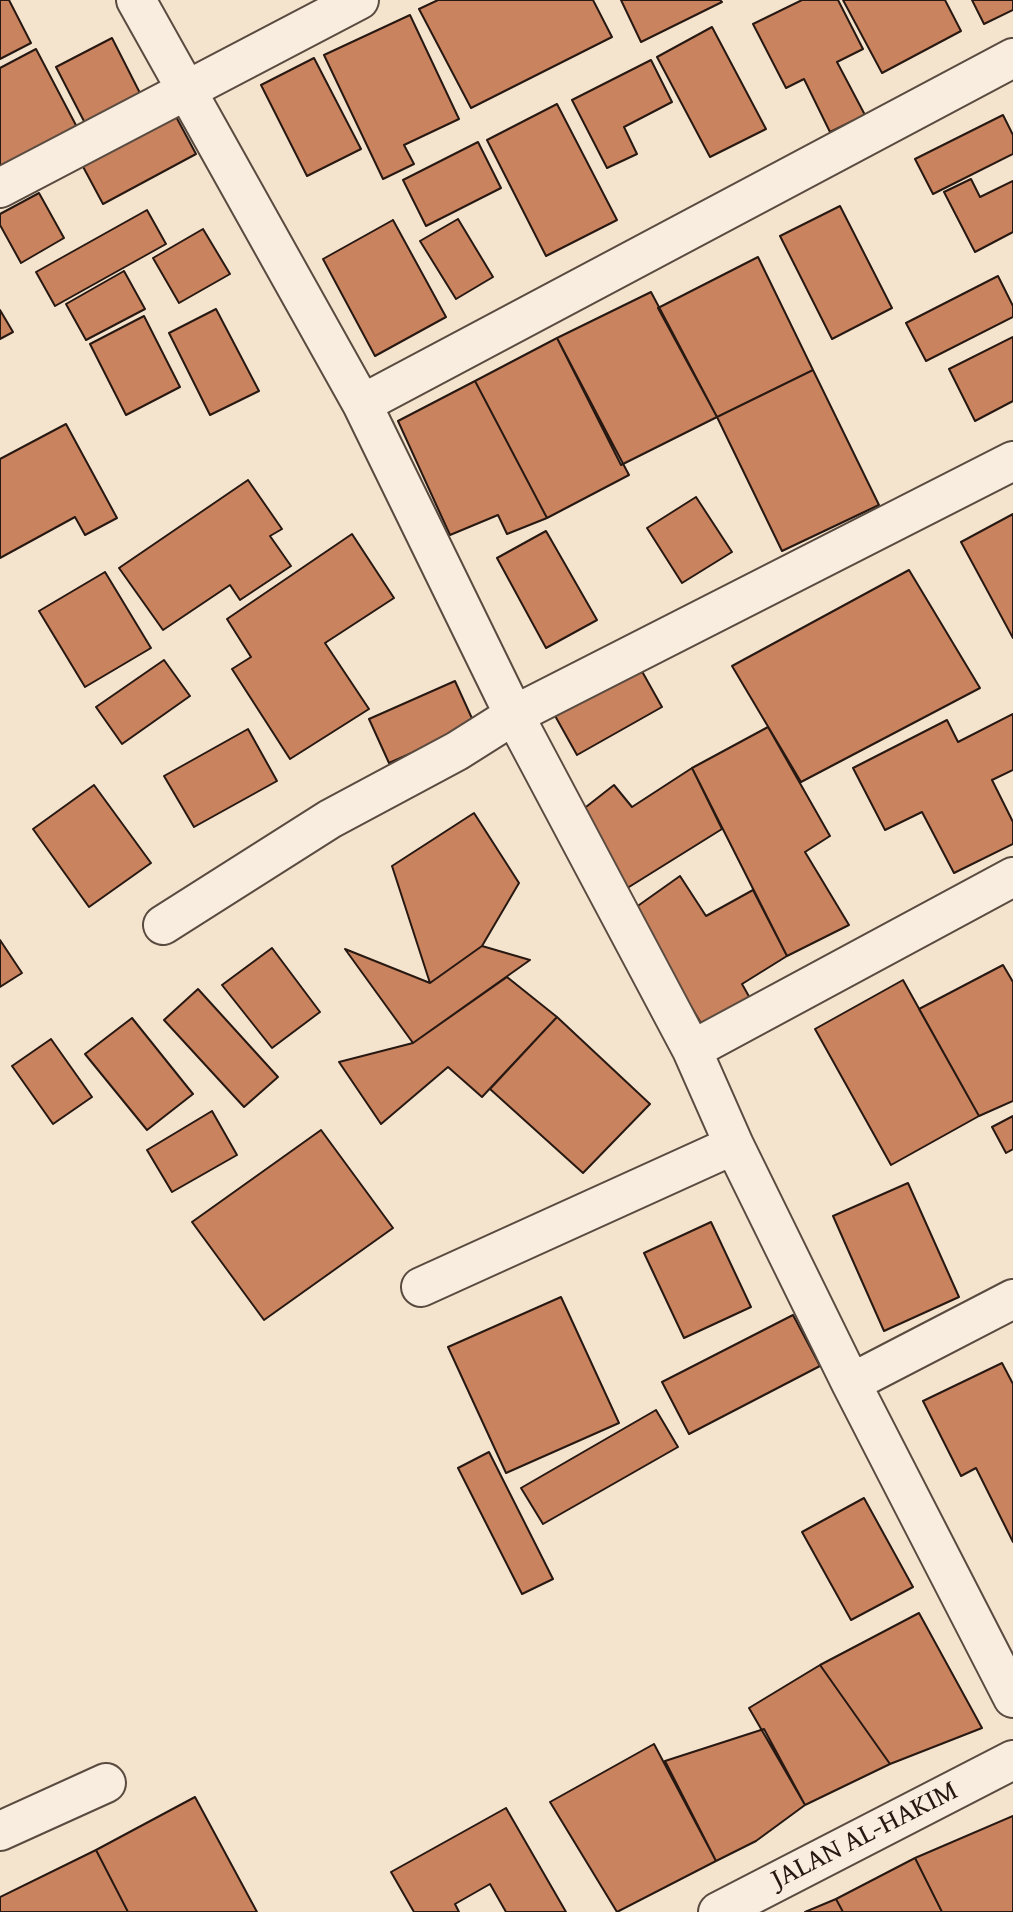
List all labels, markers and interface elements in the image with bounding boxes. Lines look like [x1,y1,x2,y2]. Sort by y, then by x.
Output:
street label: JALAN AL-HAKIM [766,1775,964,1897]

